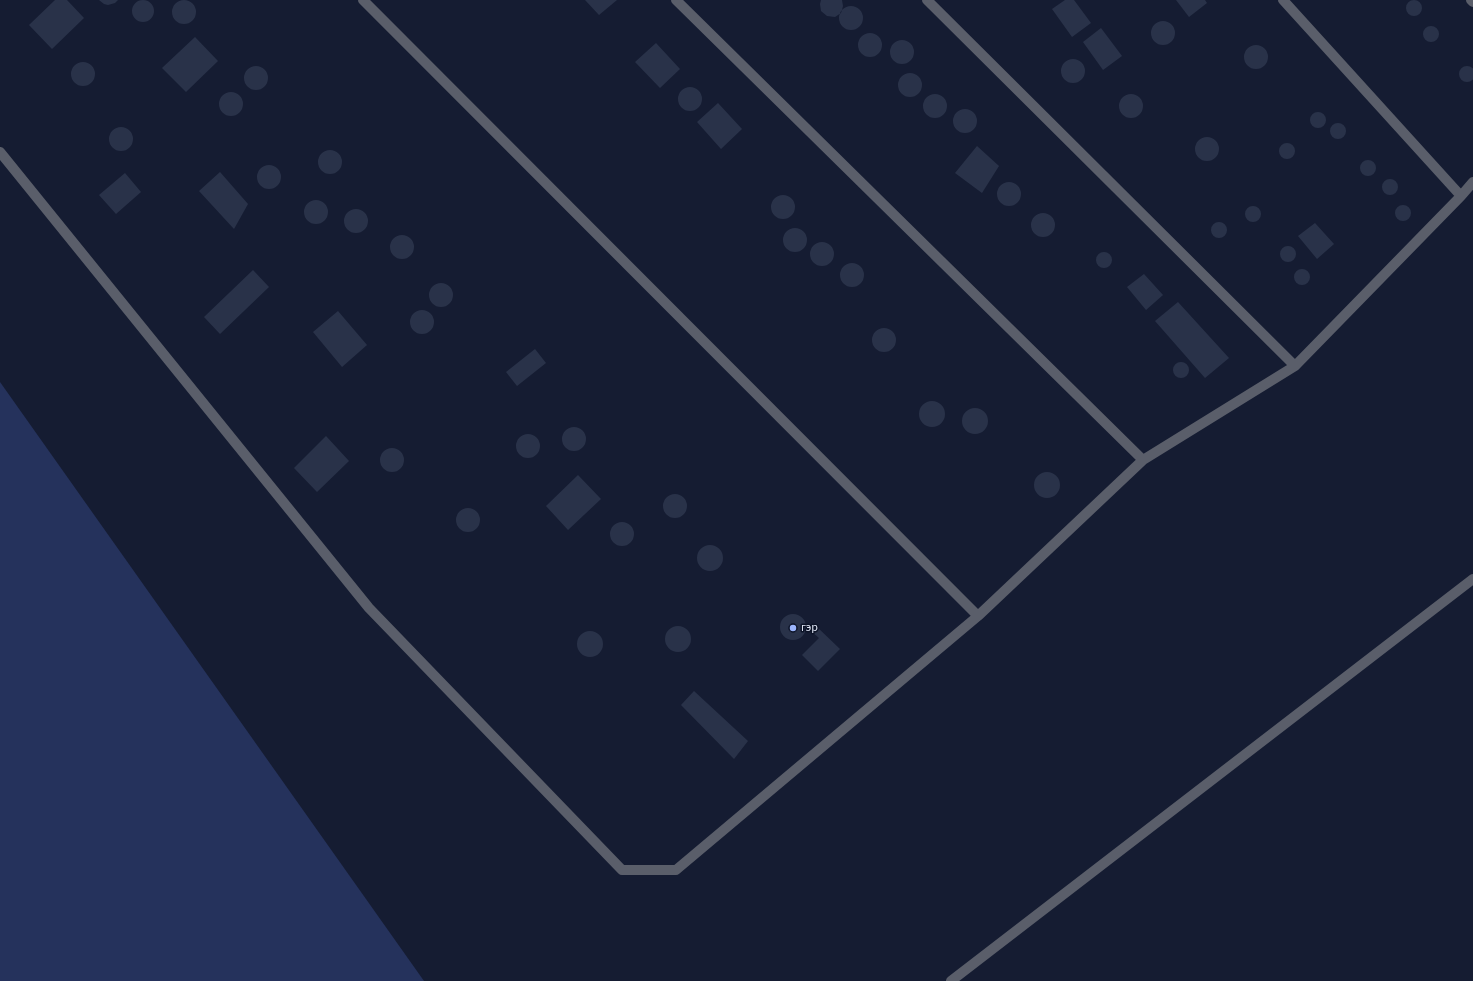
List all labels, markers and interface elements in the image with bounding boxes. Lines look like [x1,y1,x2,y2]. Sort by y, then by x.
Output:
place label: гэр [801,621,818,635]
marker: гэр [788,623,798,633]

